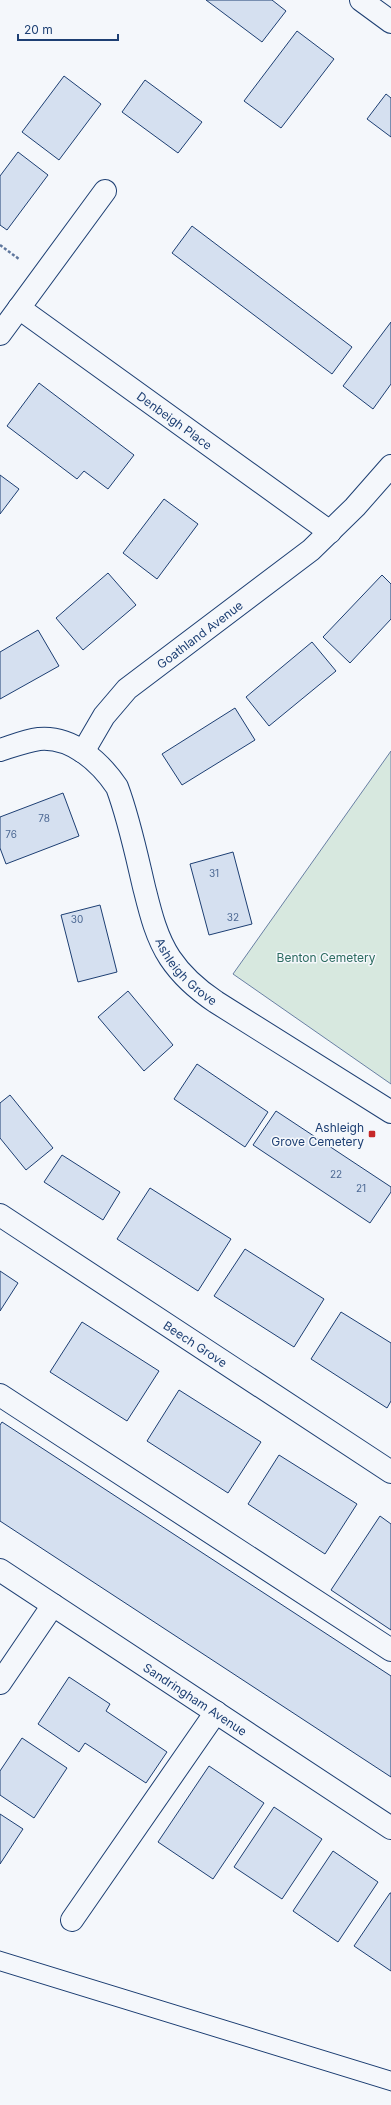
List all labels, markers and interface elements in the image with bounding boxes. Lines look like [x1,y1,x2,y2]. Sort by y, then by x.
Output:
scale bar [18,16,118,42]
text: 20 m [24,22,53,37]
street label: Denbeigh Place [134,388,215,452]
street label: Goathland Avenue [154,597,245,671]
house number: 78 [38,812,50,824]
house number: 76 [5,828,17,840]
house number: 31 [209,867,219,879]
house number: 32 [227,911,239,923]
house number: 30 [71,913,83,925]
street label: Ashleigh Grove [153,935,220,1008]
park label: Benton Cemetery [277,950,376,965]
place label: Ashleigh Grove Cemetery [271,1120,364,1149]
marker: Ashleigh Grove Cemetery [367,1129,377,1139]
house number: 22 [330,1168,342,1180]
house number: 21 [356,1182,366,1194]
street label: Beech Grove [161,1317,230,1370]
street label: Sandringham Avenue [141,1659,250,1738]

